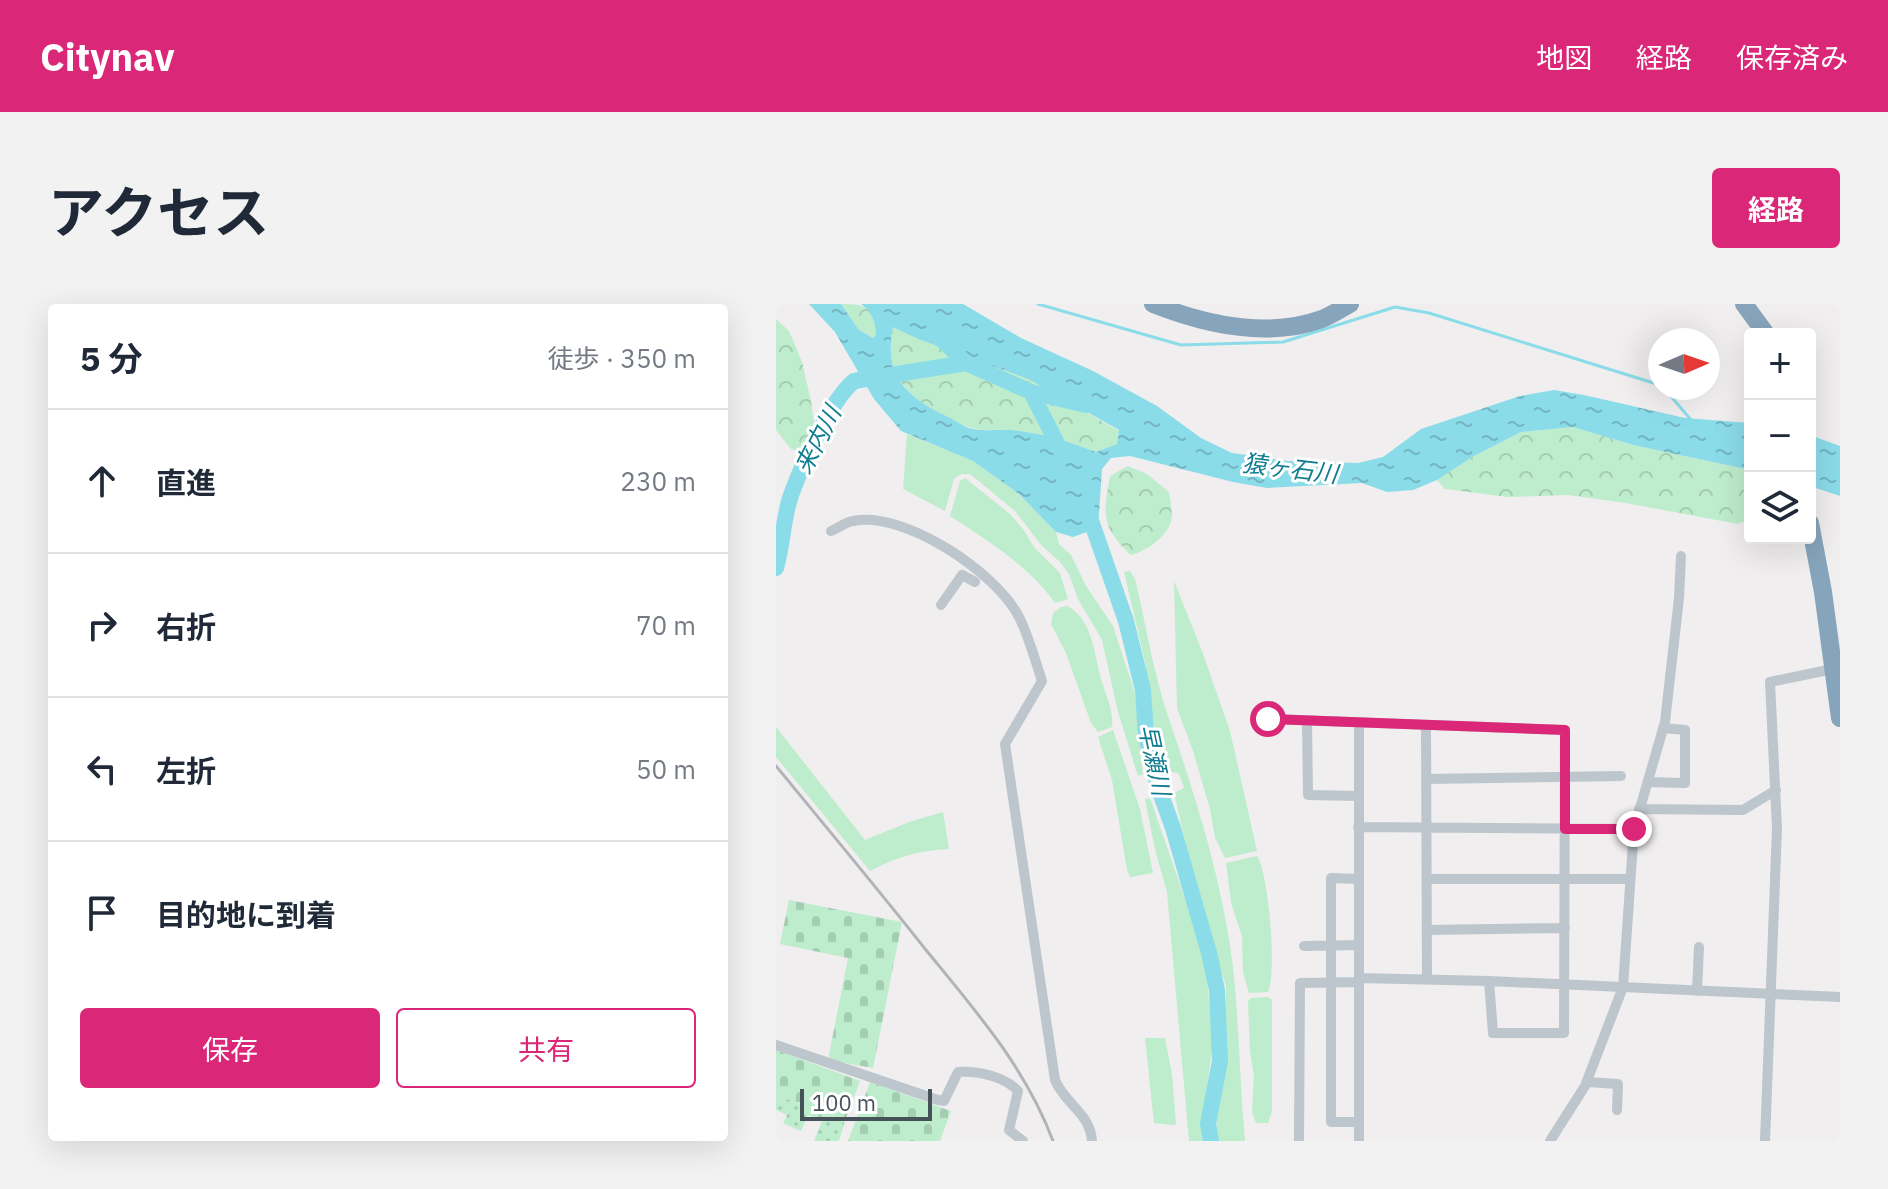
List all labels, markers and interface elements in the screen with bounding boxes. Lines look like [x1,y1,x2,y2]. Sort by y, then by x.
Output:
text: Citynav [40,32,175,81]
text: 地図 [1536,39,1592,76]
text: 経路 [1636,39,1692,76]
text: 保存済み [1736,39,1848,76]
button: 経路 [1712,168,1840,248]
text: アクセス [48,176,269,248]
north arrow [1648,328,1720,400]
map controls [1744,328,1816,544]
button: + [1744,328,1816,400]
text: 5 分 [80,336,142,380]
text: 徒歩 · 350 m [548,341,696,375]
water label: 来内川 [787,398,849,479]
button: − [1744,400,1816,472]
water label: 猿ヶ石川 [1241,446,1343,490]
icon: ahead [80,459,124,503]
text: 直進 [156,463,216,502]
text: 230 m [620,464,696,498]
button: layers [1744,472,1816,544]
icon: right [80,603,124,647]
text: 右折 [156,607,216,646]
text: 70 m [636,608,696,642]
route start [1250,701,1286,737]
water label: 早瀬川 [1132,721,1179,801]
icon: left [80,747,124,791]
text: 左折 [156,751,216,790]
text: 50 m [636,752,696,786]
route end [1616,811,1652,847]
icon: arrive [80,891,124,935]
text: 目的地に到着 [156,895,336,934]
button: 保存 [80,1008,380,1088]
button: 共有 [396,1008,696,1088]
scale bar [800,1085,932,1121]
text: 100 m [812,1088,876,1117]

